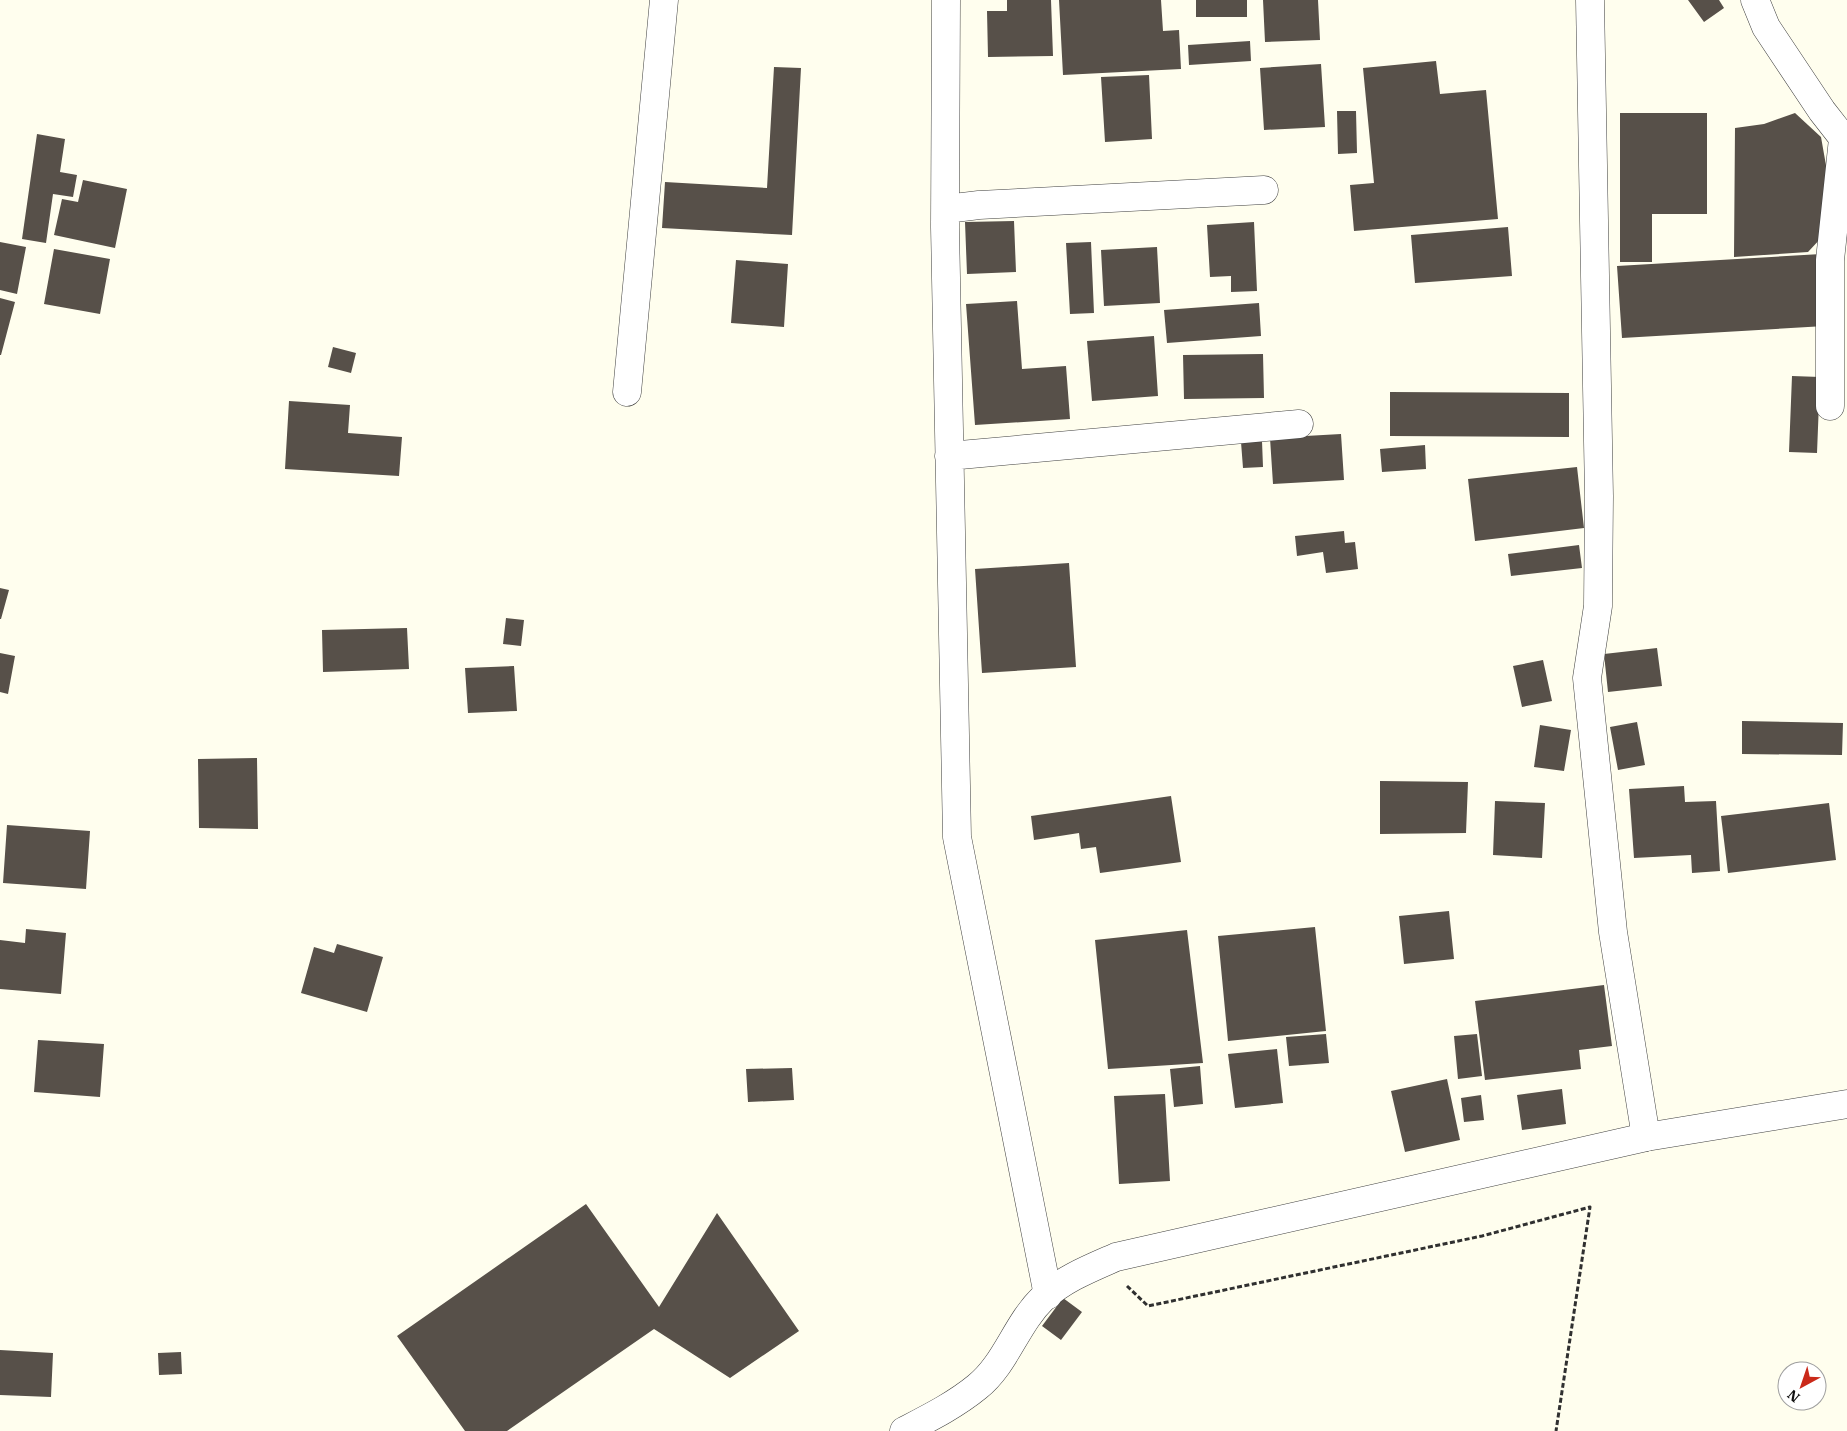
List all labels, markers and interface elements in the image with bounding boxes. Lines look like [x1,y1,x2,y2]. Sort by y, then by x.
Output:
north arrow [1777,1361,1827,1411]
text: N [1784,1386,1804,1406]

